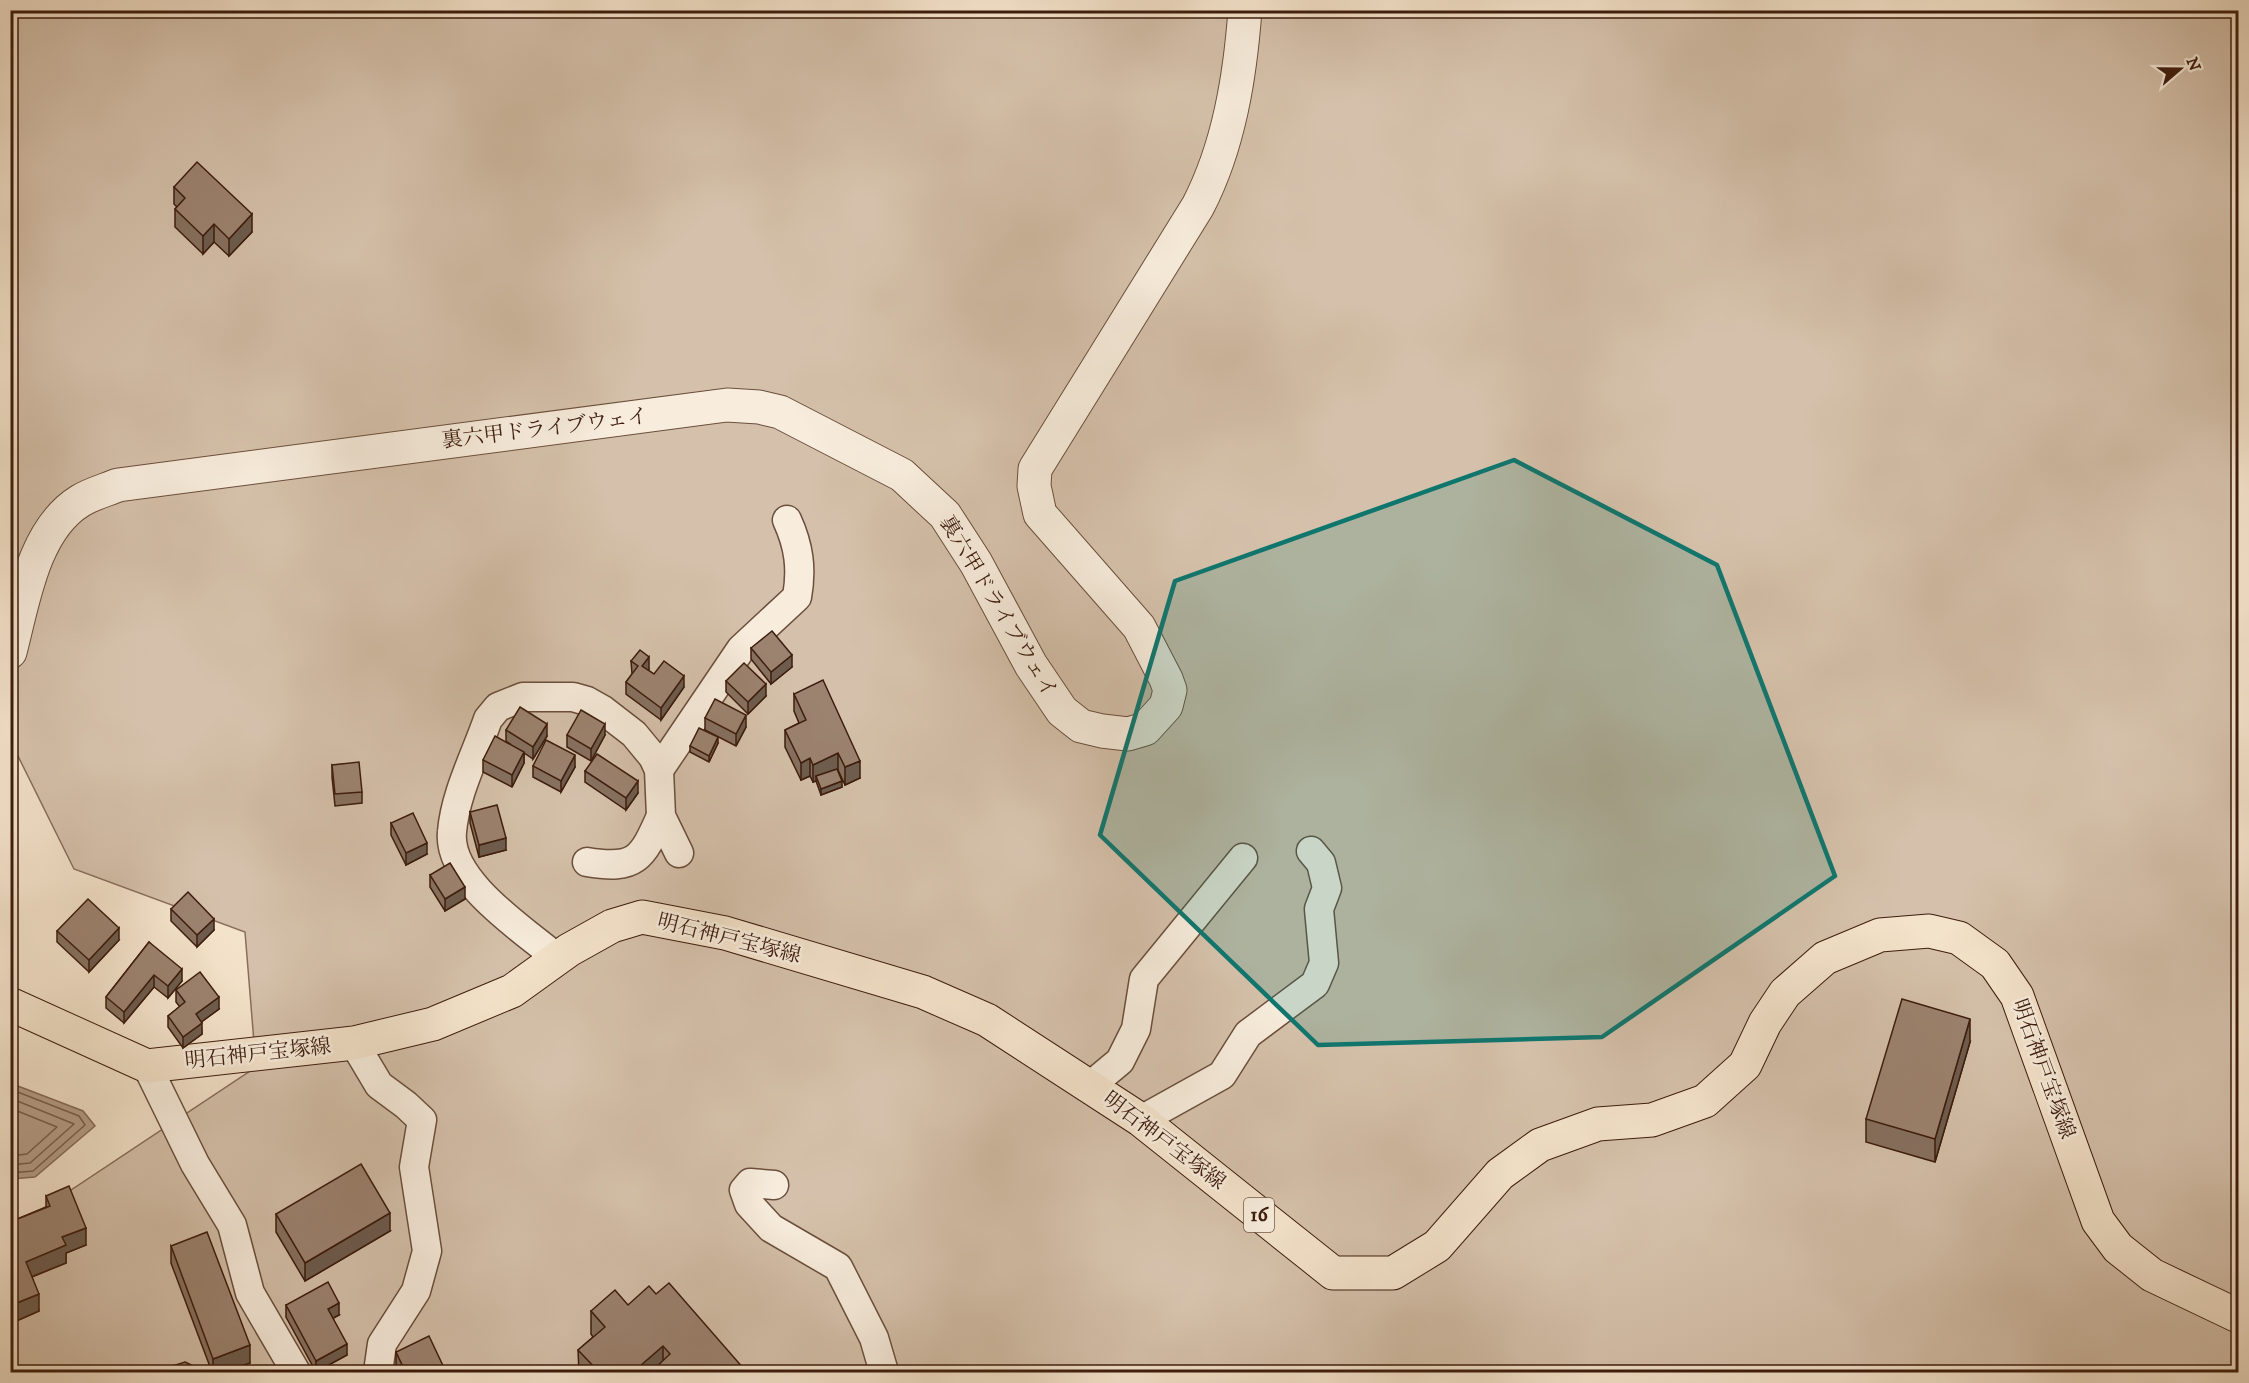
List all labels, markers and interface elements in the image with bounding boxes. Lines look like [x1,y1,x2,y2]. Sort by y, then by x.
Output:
north arrow [2150,39,2210,99]
text: N [2182,55,2205,74]
street label: 裏六甲ドライブウェイ [440,403,650,455]
street label: 裏六甲ドライブウェイ [933,511,1063,703]
street label: 明石神戸宝塚線 [655,909,803,969]
street label: 明石神戸宝塚線 [2006,995,2080,1143]
street label: 明石神戸宝塚線 [184,1033,332,1075]
street label: 明石神戸宝塚線 [1097,1086,1231,1196]
road number: 16 [1244,1198,1274,1232]

